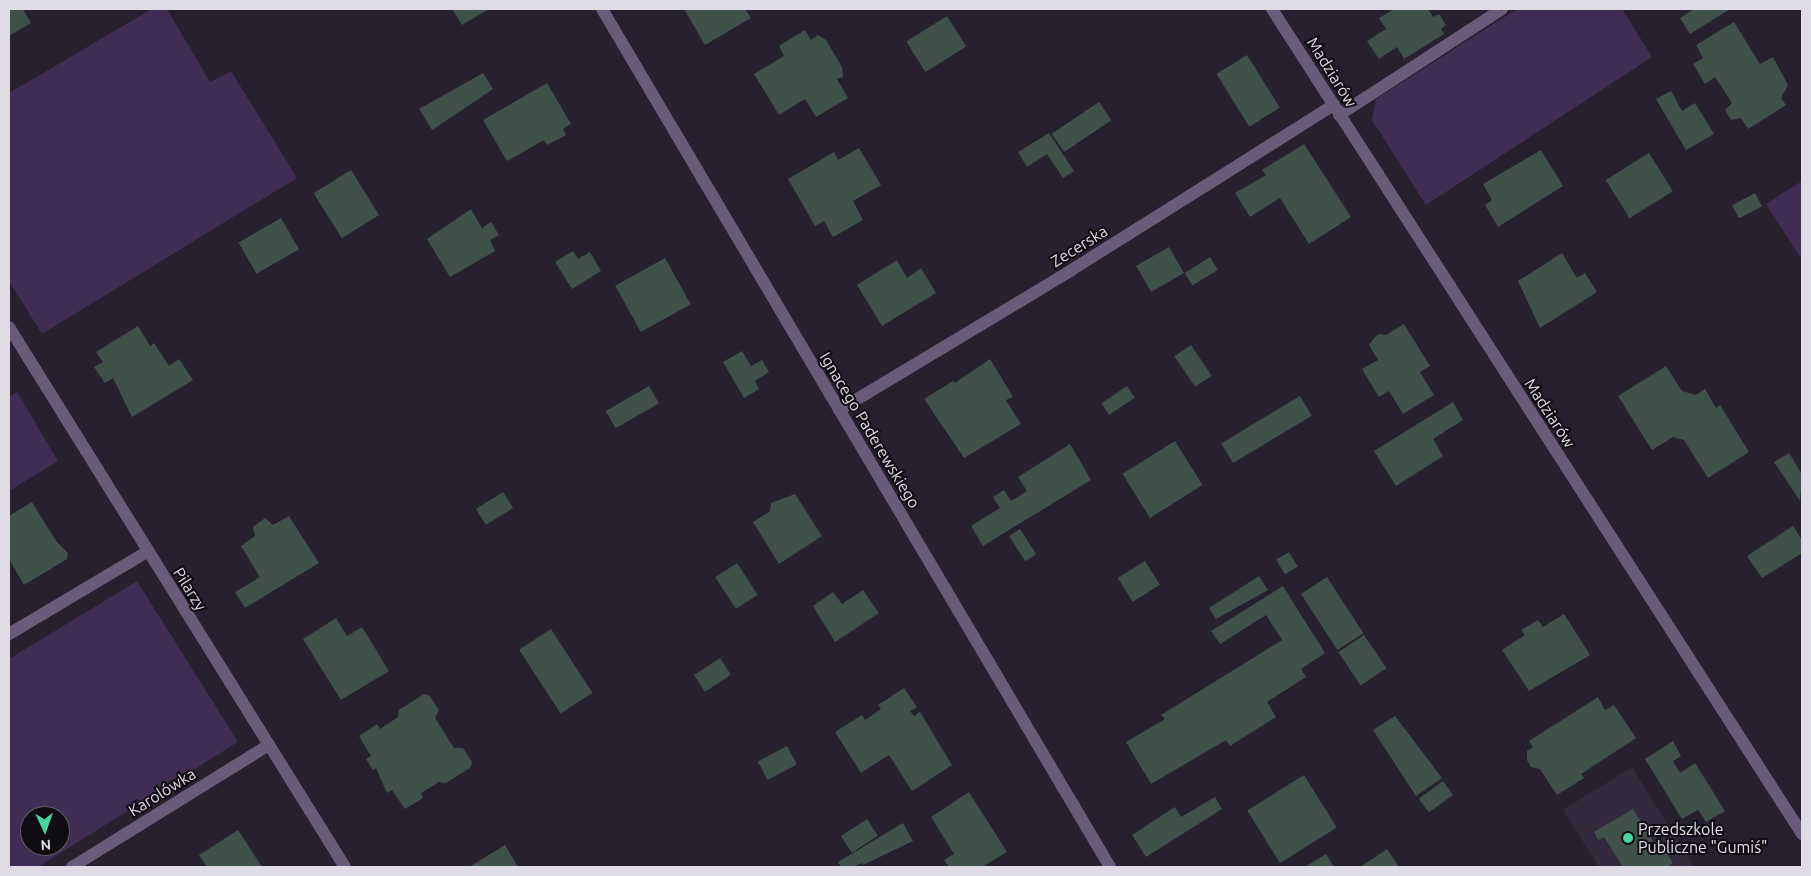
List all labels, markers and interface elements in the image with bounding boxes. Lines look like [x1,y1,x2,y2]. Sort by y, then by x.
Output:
street label: Madziarów [1303,34,1361,110]
street label: Zecerska [1047,221,1111,271]
street label: Ignacego Paderewskiego [816,349,924,511]
street label: Madziarów [1520,375,1580,451]
street label: Pilarzy [169,564,211,614]
street label: Karolówka [125,764,199,820]
north arrow [20,806,70,856]
place label: Przedszkole Publiczne "Gumiś" [1638,819,1767,857]
marker: Przedszkole Publiczne "Gumiś" [1622,832,1634,844]
text: N [40,837,51,853]

